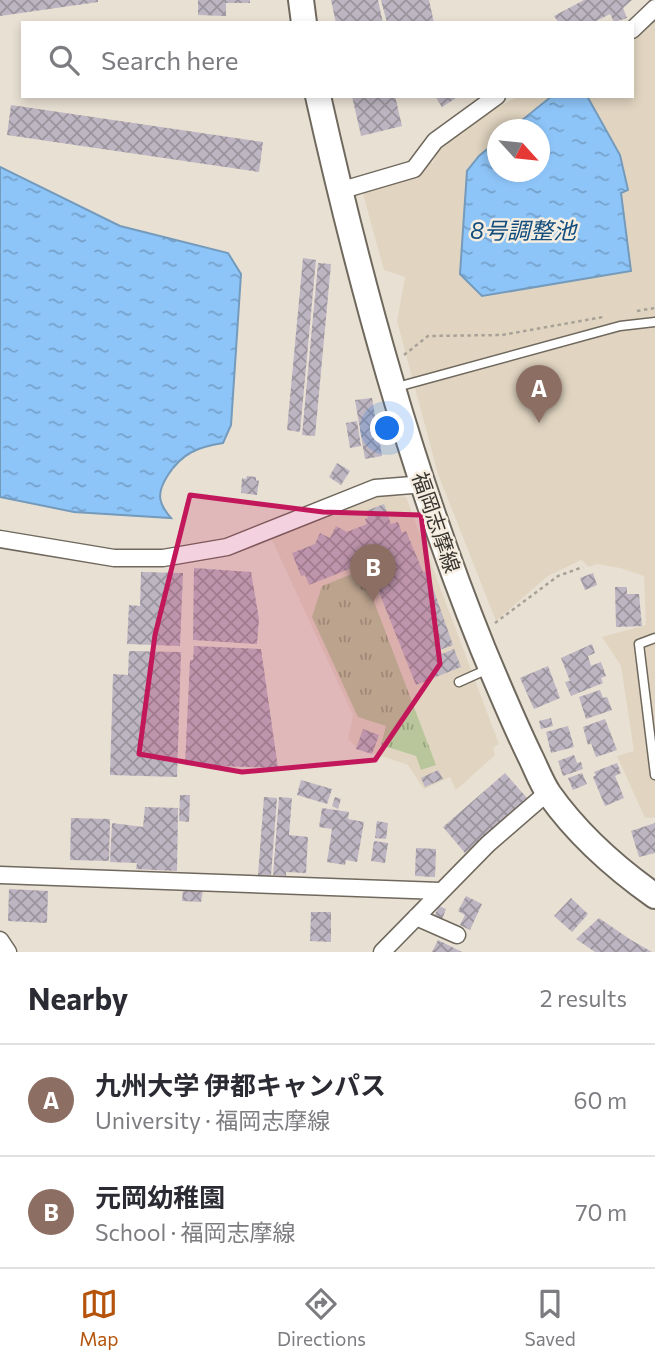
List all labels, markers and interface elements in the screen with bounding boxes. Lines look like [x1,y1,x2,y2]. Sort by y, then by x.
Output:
search box [21,21,634,98]
icon: search [45,41,83,79]
text: Search here [101,44,239,75]
north arrow [487,119,550,182]
water label: 8号調整池 [470,216,578,244]
pin: A [516,365,562,423]
your location [370,411,404,445]
street label: 福岡志摩線 [408,468,466,576]
pin: B [350,544,396,602]
text: Nearby [28,979,128,1016]
text: 2 results [540,984,627,1012]
text: 九州大学 伊都キャンパス [95,1069,386,1100]
text: A [43,1086,59,1114]
text: 60 m [574,1086,627,1114]
text: University · 福岡志摩線 [95,1106,330,1134]
text: 元岡幼稚園 [95,1181,225,1212]
text: B [43,1198,59,1226]
text: 70 m [575,1198,627,1226]
text: School · 福岡志摩線 [95,1218,296,1246]
tab: Map [79,1285,118,1350]
tab: Directions [277,1285,366,1350]
tab: Saved [524,1285,576,1350]

